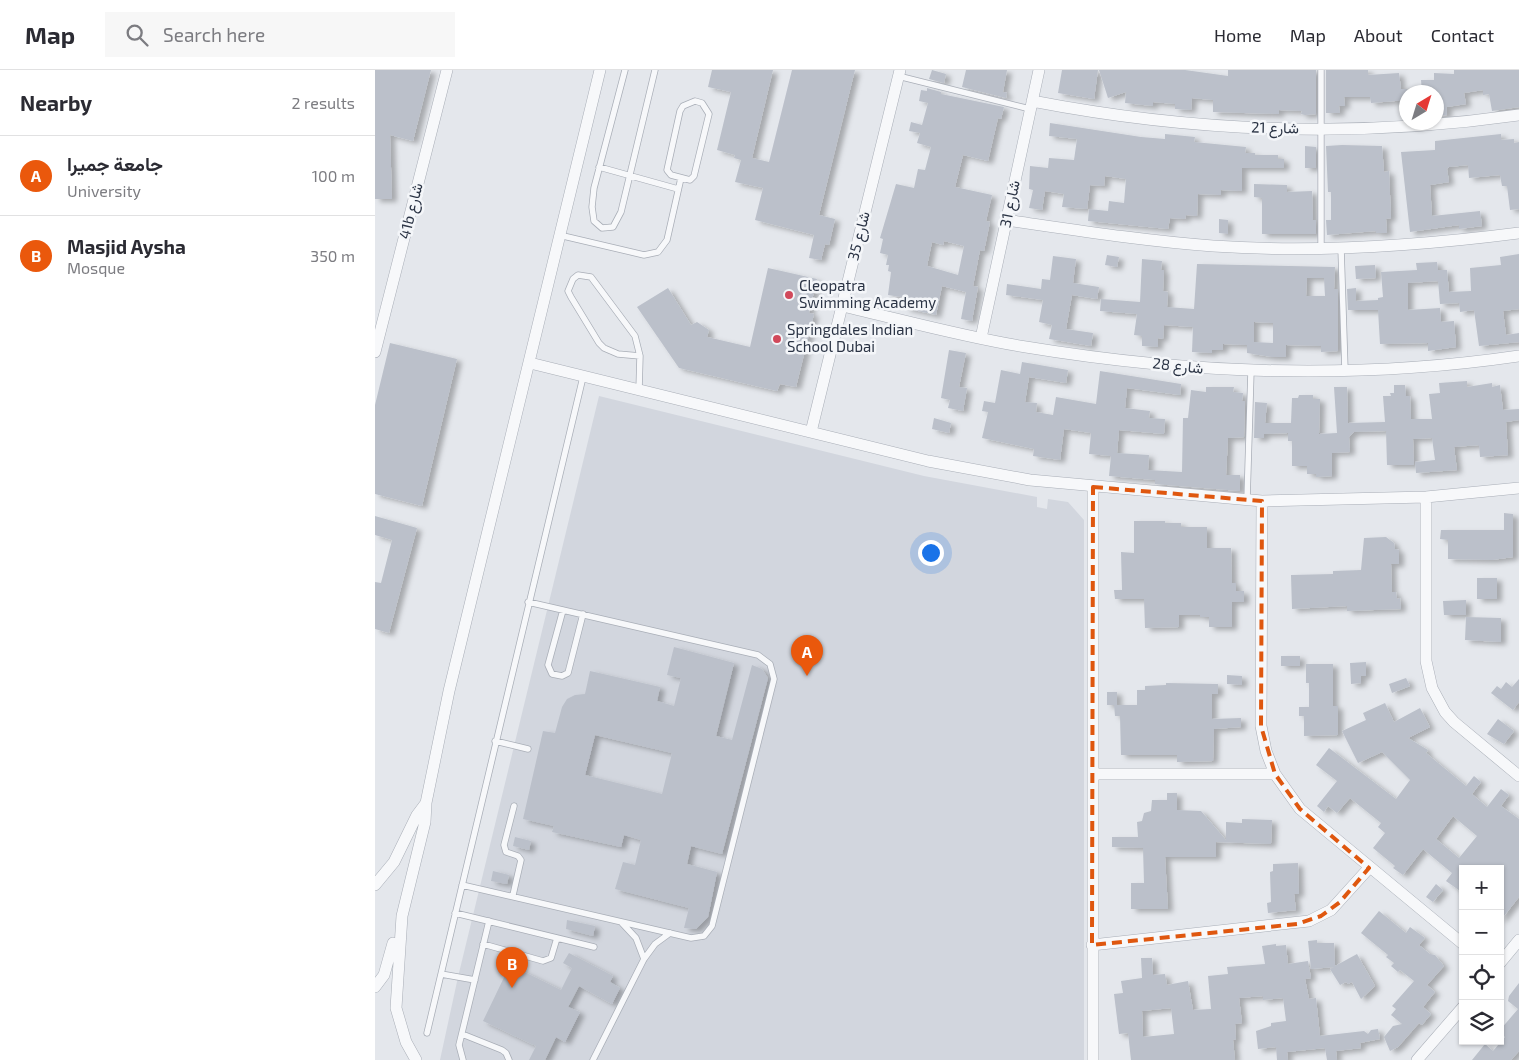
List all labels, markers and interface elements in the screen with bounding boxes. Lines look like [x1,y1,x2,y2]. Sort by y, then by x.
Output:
search box [105,12,455,57]
text: Map [25,20,75,49]
icon: search [123,21,151,49]
text: Search here [163,23,265,46]
text: Home [1214,24,1262,46]
text: Map [1290,24,1326,46]
text: About [1354,24,1403,46]
text: Contact [1431,24,1494,46]
north arrow [1399,85,1444,130]
text: Nearby [20,90,92,115]
text: 2 results [292,93,355,112]
street label: شارع 21 [1251,118,1299,139]
text: جامعة جميرا [67,152,163,175]
text: A [31,166,41,185]
text: 100 m [312,166,355,185]
street label: شارع 31 [995,178,1026,230]
text: University [67,181,141,200]
street label: 41b شارع [394,181,429,241]
street label: شارع 35 [843,209,876,263]
text: Masjid Aysha [67,235,186,258]
text: B [31,246,41,265]
text: 350 m [310,246,355,265]
text: Mosque [67,258,125,277]
place label: Cleopatra Swimming Academy [799,276,936,311]
marker: Cleopatra Swimming Academy [783,289,795,301]
place label: Springdales Indian School Dubai [787,320,913,355]
marker: Springdales Indian School Dubai [771,333,783,345]
street label: شارع 28 [1151,353,1205,380]
your location [918,540,944,566]
pin: A [791,635,823,676]
map controls [1459,865,1504,1045]
button: + [1459,865,1504,910]
button: − [1459,910,1504,955]
pin: B [496,947,528,988]
button: locate [1459,955,1504,1000]
button: layers [1459,1000,1504,1045]

